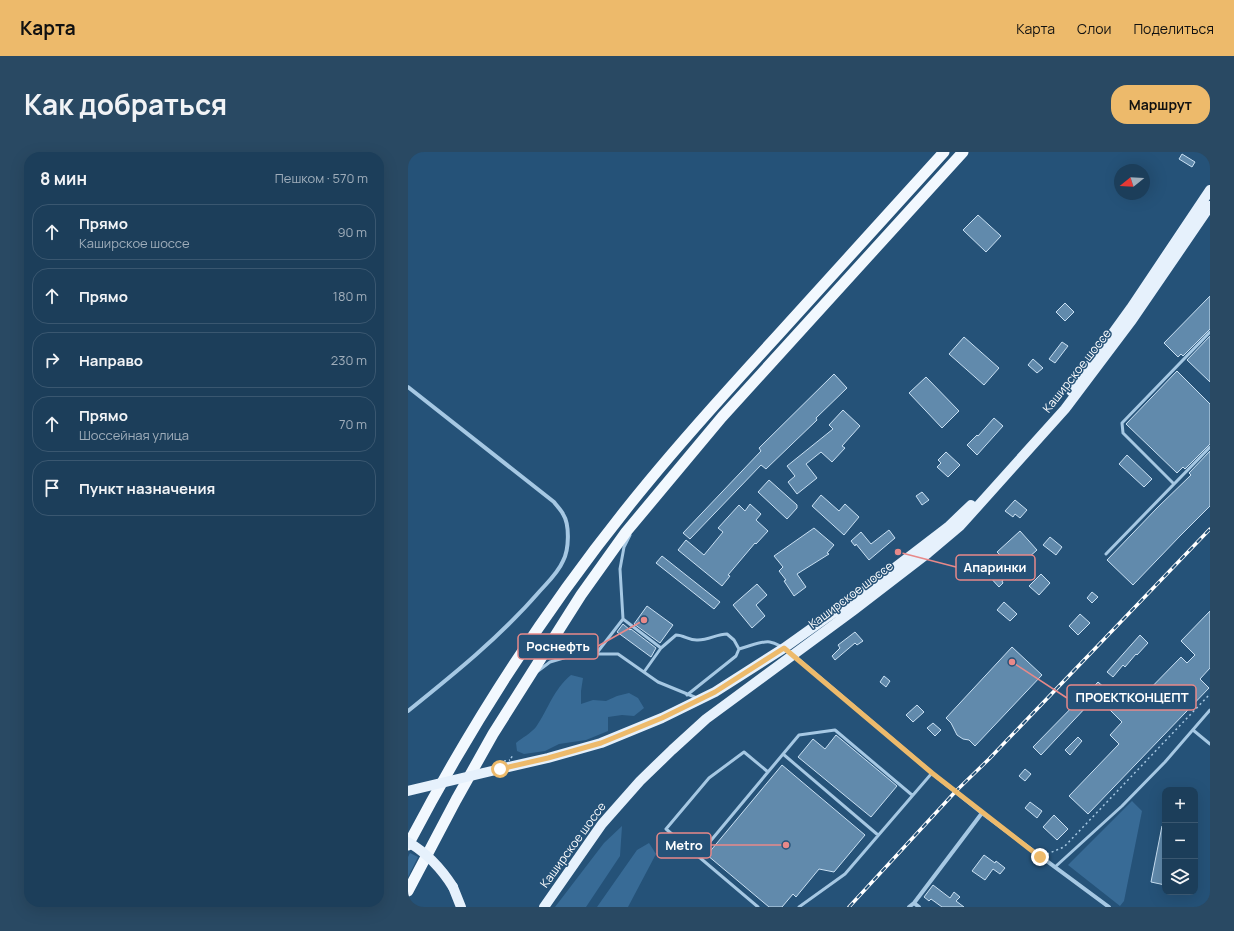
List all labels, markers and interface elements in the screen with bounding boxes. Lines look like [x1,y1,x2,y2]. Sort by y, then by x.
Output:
text: Карта [20,15,76,41]
text: Карта [1016,19,1055,38]
text: Слои [1077,19,1111,38]
text: Поделиться [1133,19,1214,38]
text: Как добраться [24,85,227,123]
button: Маршрут [1111,85,1210,124]
north arrow [1114,164,1150,200]
text: 8 мин [40,167,87,190]
text: Пешком · 570 m [275,169,368,187]
text: Прямо [79,213,128,234]
icon: ahead [41,221,63,243]
text: 90 m [337,223,367,241]
text: Каширское шоссе [79,234,190,252]
icon: ahead [41,285,63,307]
text: Прямо [79,286,128,307]
text: 180 m [333,287,367,305]
street label: Каширское шоссе [1038,325,1115,416]
icon: right [41,349,63,371]
text: Направо [79,350,143,371]
text: 230 m [331,351,367,369]
text: Прямо [79,405,128,426]
icon: ahead [41,413,63,435]
text: 70 m [339,415,367,433]
text: Шоссейная улица [79,426,189,444]
icon: arrive [41,477,63,499]
text: Пункт назначения [79,478,215,499]
callout: Апаринки [956,555,1035,580]
street label: Каширское шоссе [805,557,897,632]
text: Апаринки [963,558,1027,576]
callout: Роснефть [518,634,598,659]
text: Роснефть [526,637,590,655]
callout: ПРОЕКТКОНЦЕПТ [1067,685,1196,710]
text: ПРОЕКТКОНЦЕПТ [1075,688,1189,706]
route start [491,760,509,778]
map controls [1162,787,1198,895]
button: + [1162,787,1198,823]
street label: Каширское шоссе [536,798,609,891]
button: − [1162,823,1198,859]
callout: Metro [657,833,711,858]
text: Metro [665,836,703,854]
route end [1031,848,1049,866]
button: layers [1162,859,1198,895]

